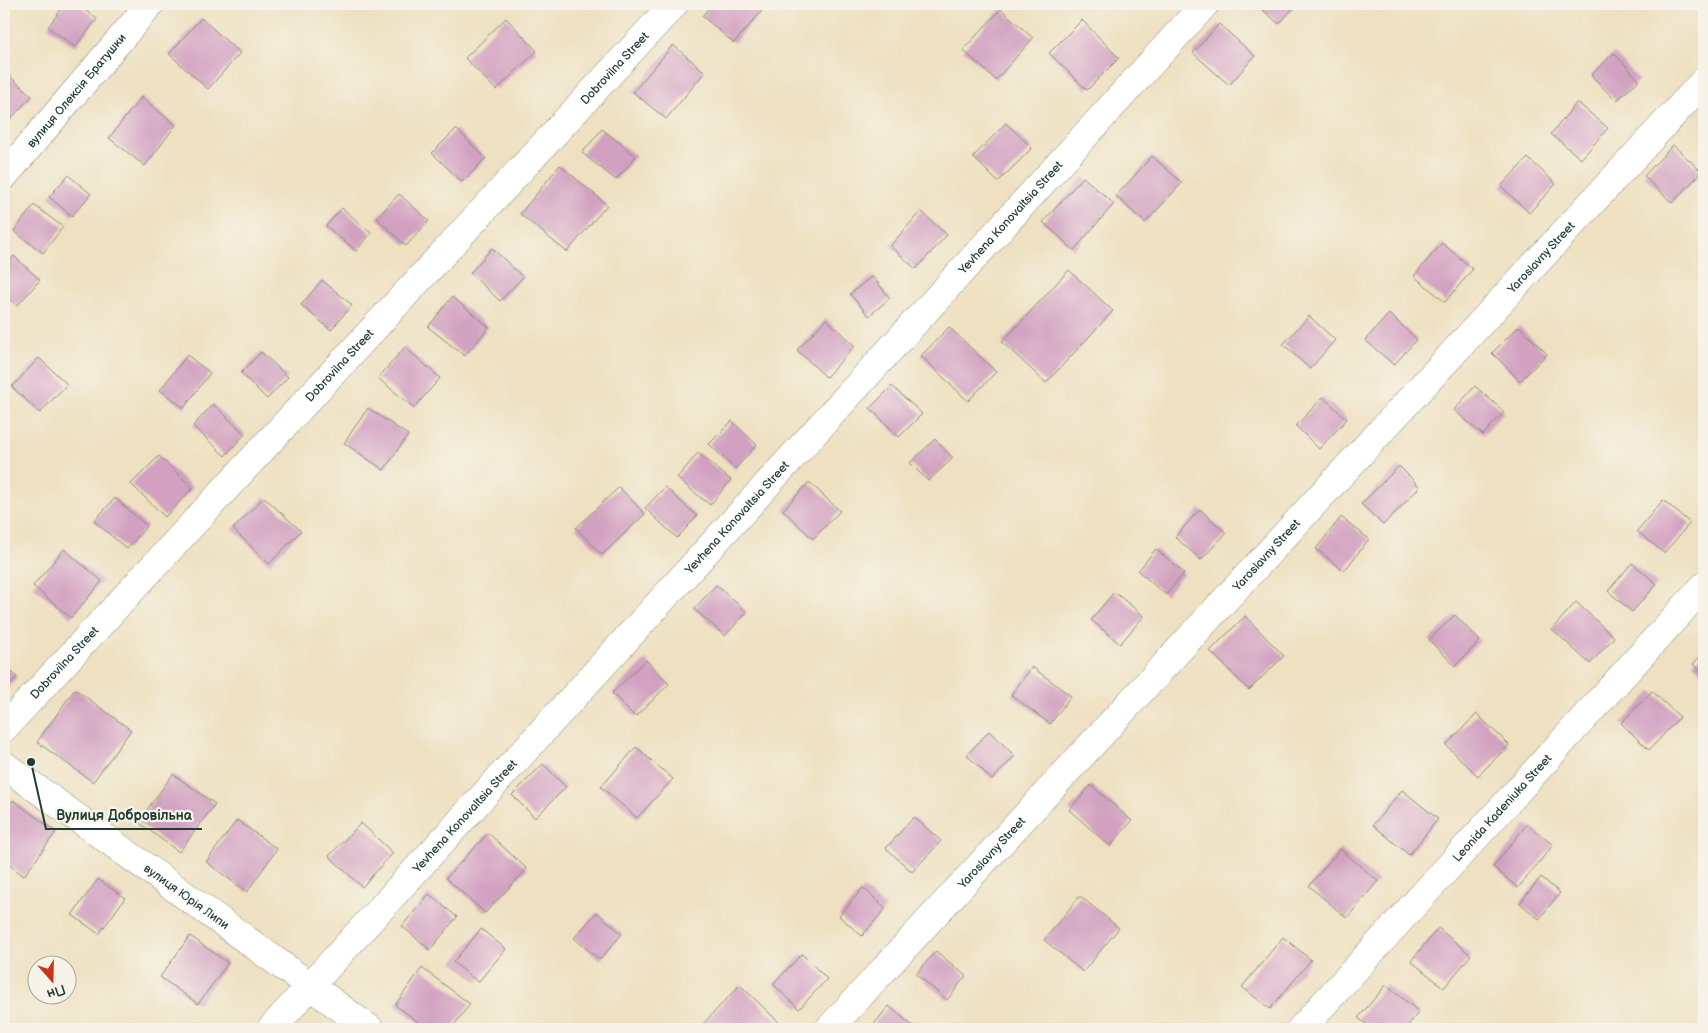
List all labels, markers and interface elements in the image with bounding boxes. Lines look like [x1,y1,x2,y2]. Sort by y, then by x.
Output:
street label: Dobrovilna Street [577,28,652,108]
street label: вулиця Олексія Братушки [24,30,129,151]
street label: Yevhena Konovaltsia Street [955,158,1066,278]
street label: Yaroslavny Street [1504,218,1578,297]
street label: Dobrovilna Street [302,326,377,405]
street label: Yevhena Konovaltsia Street [681,458,793,578]
street label: Yaroslavny Street [1229,516,1303,595]
street label: Dobrovilna Street [27,623,102,702]
street label: Leonida Kadeniuka Street [1449,751,1555,865]
street label: Yevhena Konovaltsia Street [409,756,520,876]
callout: Вулиця Добровільна [46,800,202,829]
text: Вулиця Добровільна [56,807,193,824]
street label: Yaroslavny Street [954,813,1029,892]
street label: вулиця Юрія Липи [141,861,232,932]
north arrow [28,956,78,1006]
text: Пн [45,981,68,1003]

